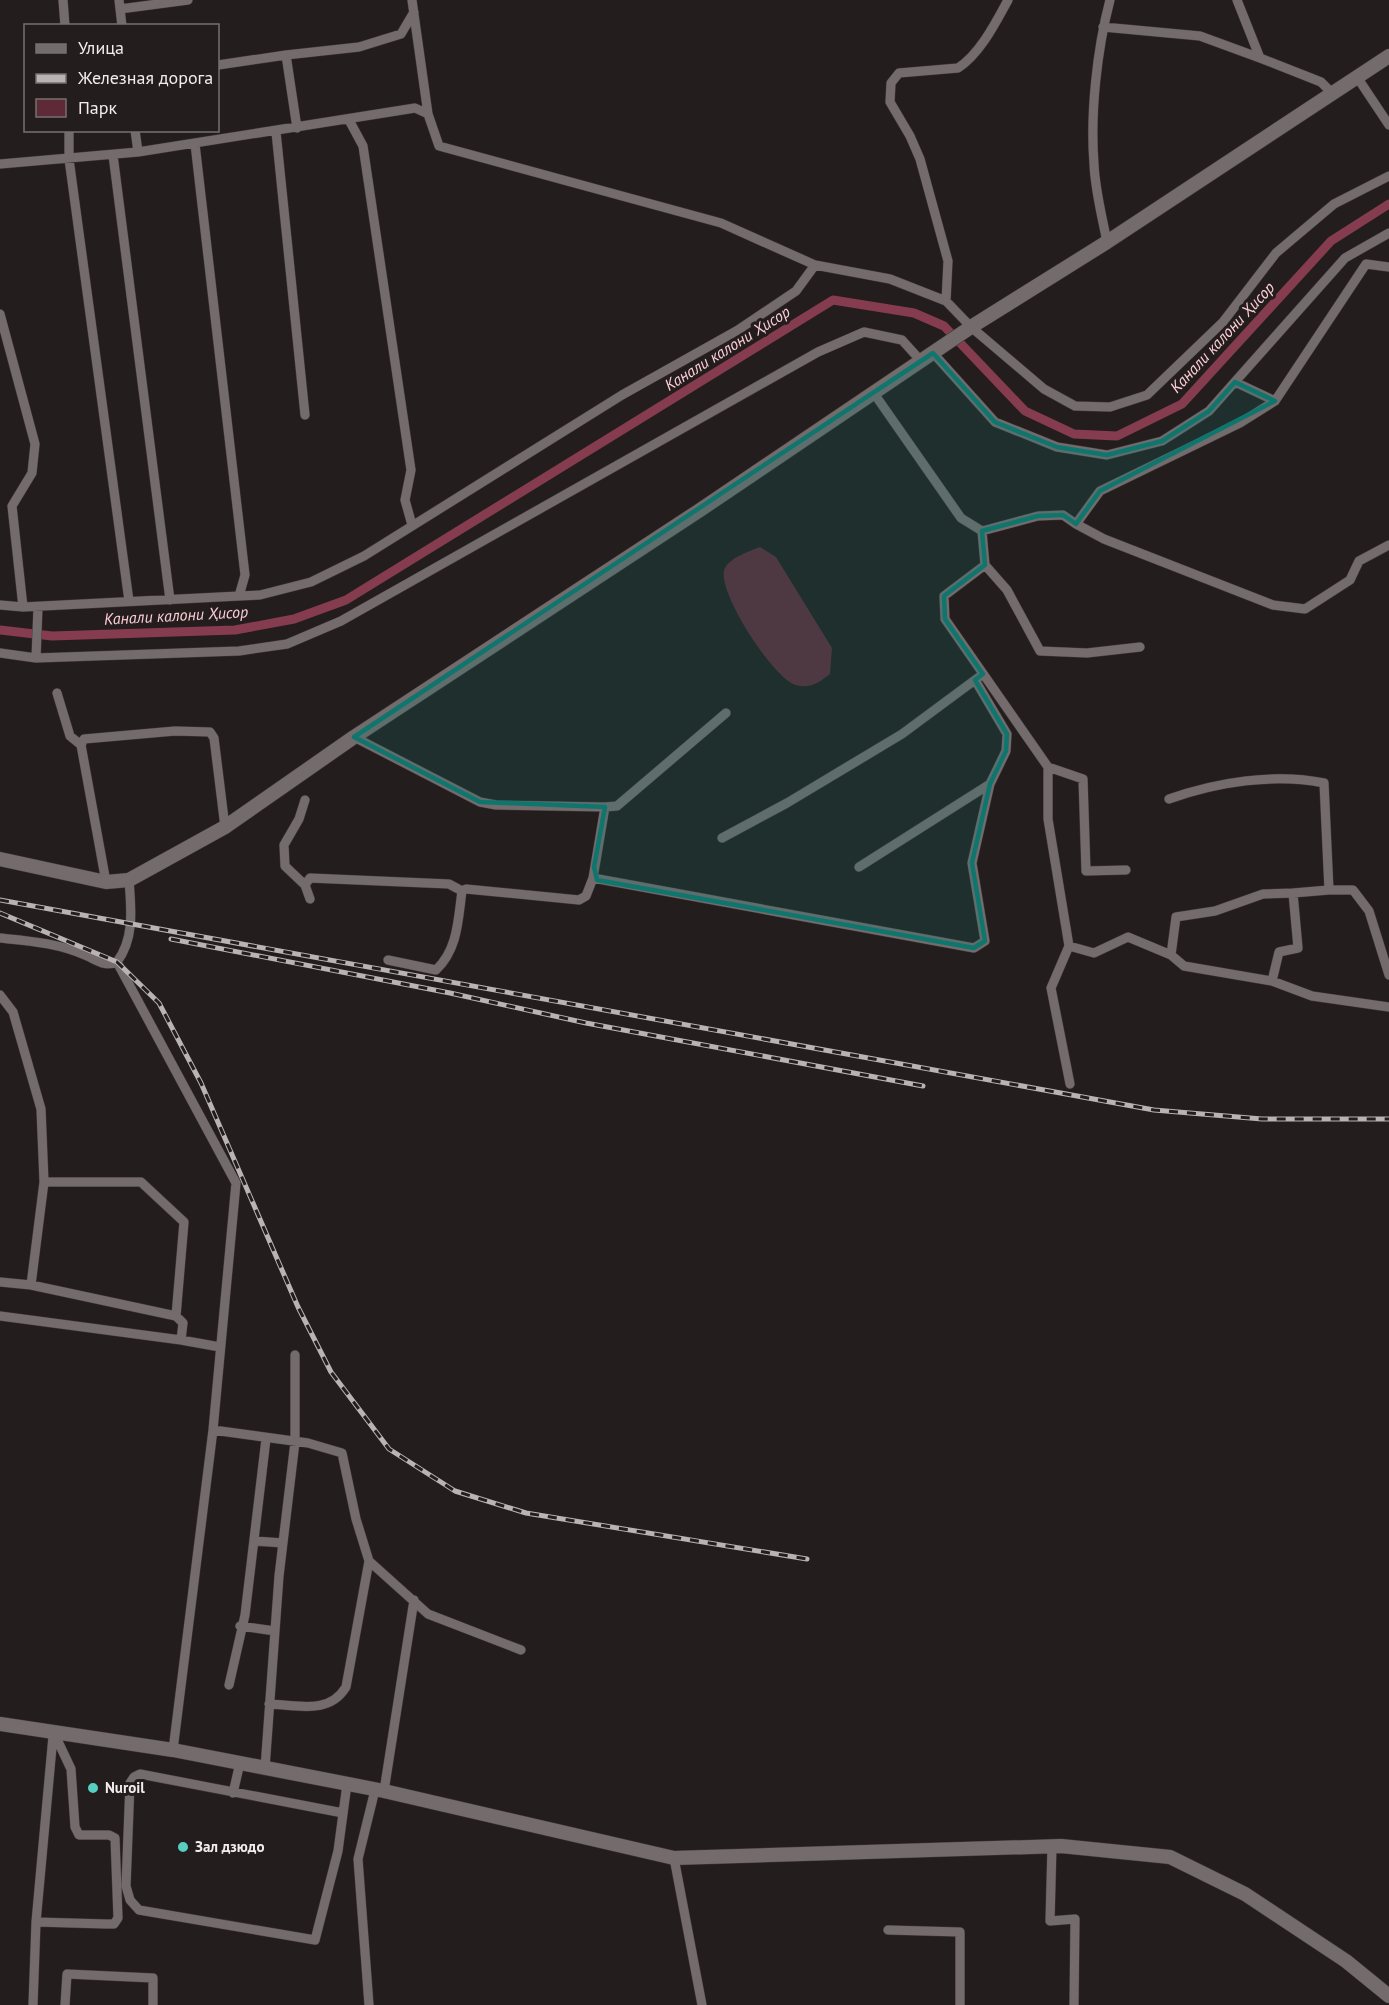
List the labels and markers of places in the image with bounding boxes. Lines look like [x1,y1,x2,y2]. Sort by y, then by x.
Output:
place label: Nuroil [105,1778,145,1797]
marker: Nuroil [86,1781,100,1795]
place label: Зал дзюдо [195,1837,264,1856]
marker: Зал дзюдо [176,1840,190,1854]

